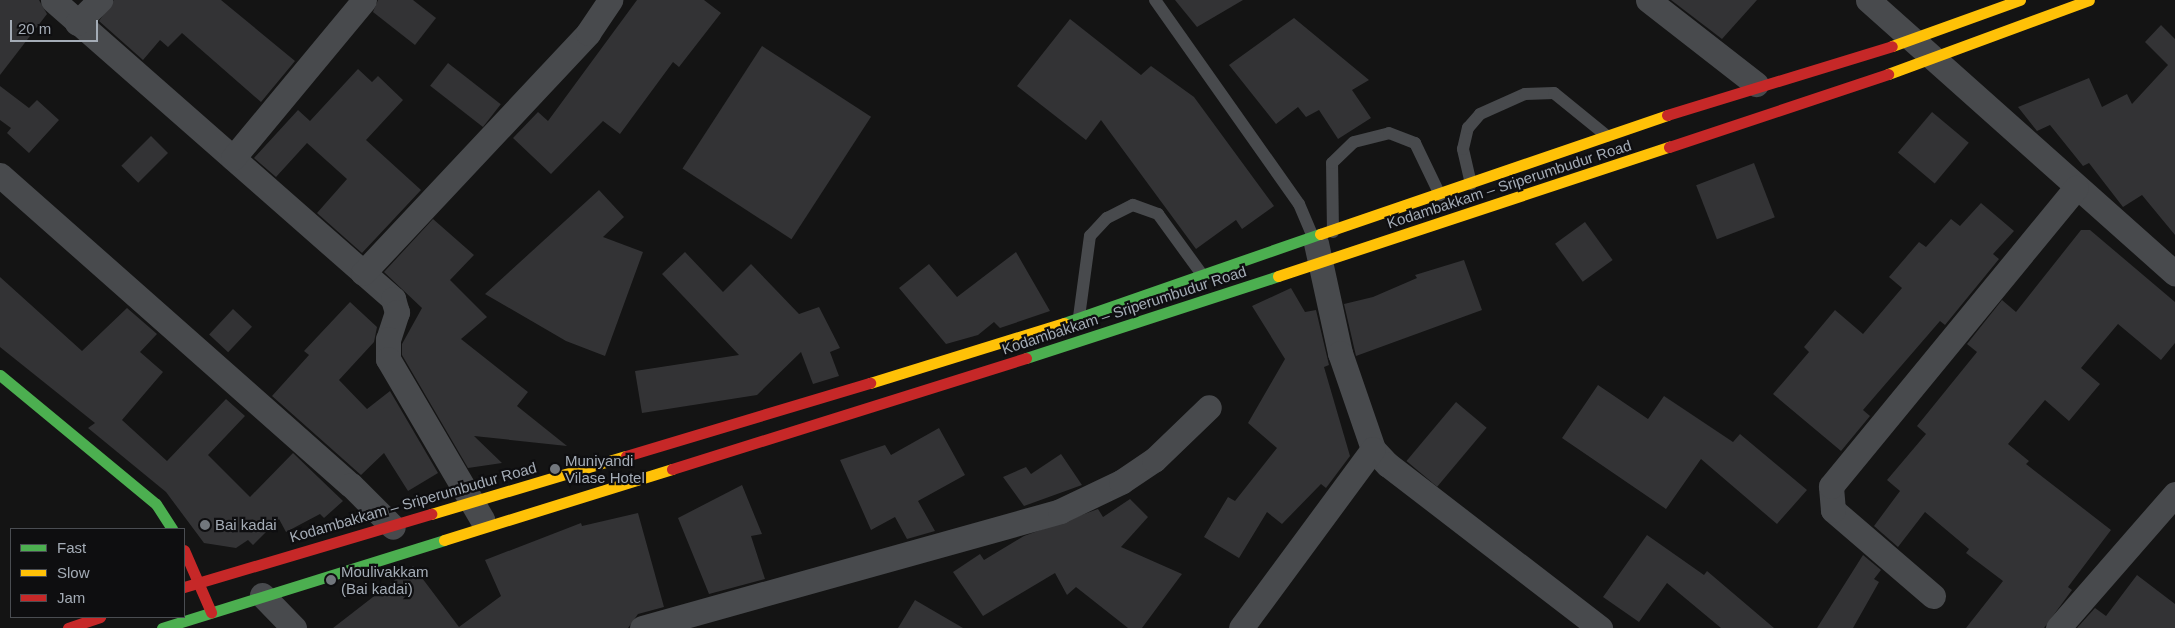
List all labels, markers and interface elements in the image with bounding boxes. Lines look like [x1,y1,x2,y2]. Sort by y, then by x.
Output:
scale bar [12,10,100,42]
text: 20 m [18,20,51,37]
street label: Kodambakkam – Sriperumbudur Road [1384,136,1634,232]
street label: Kodambakkam – Sriperumbudur Road [999,262,1249,358]
place label: Muniyandi Vilase Hotel [565,451,645,486]
street label: Kodambakkam – Sriperumbudur Road [287,458,539,546]
marker: Muniyandi Vilase Hotel [549,463,561,475]
place label: Bai kadai [215,516,277,534]
marker: Bai kadai [199,519,211,531]
legend [10,528,185,618]
text: Fast [57,539,86,556]
place label: Moulivakkam (Bai kadai) [341,562,429,597]
text: Slow [57,564,90,581]
marker: Moulivakkam (Bai kadai) [325,574,337,586]
text: Jam [57,589,85,606]

